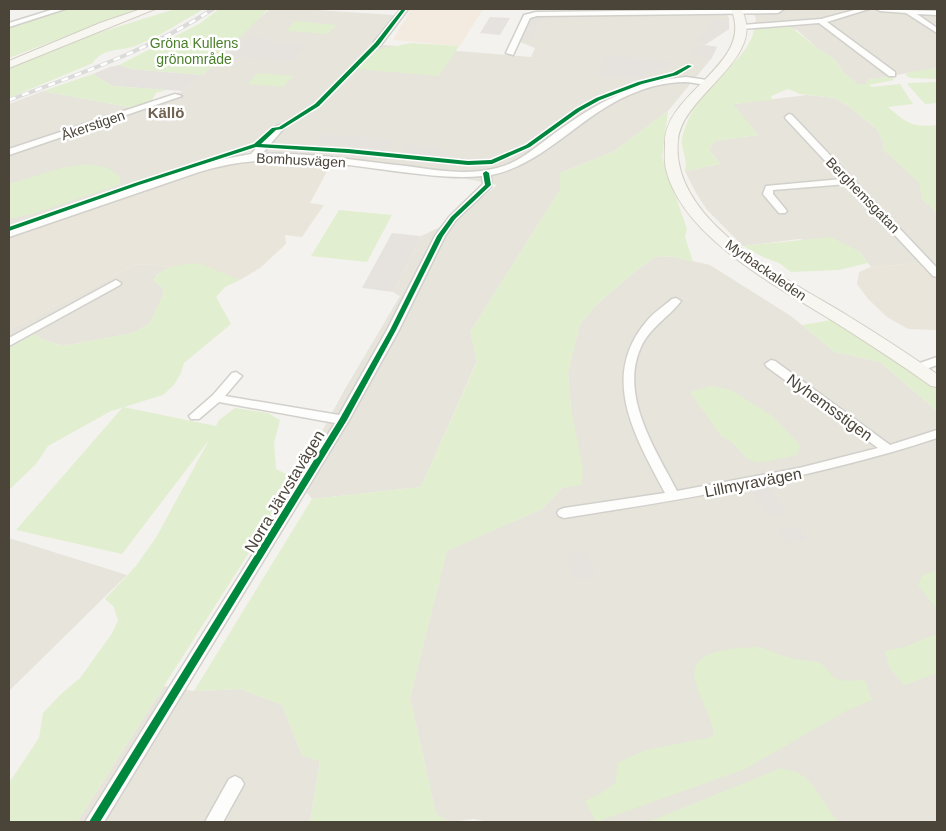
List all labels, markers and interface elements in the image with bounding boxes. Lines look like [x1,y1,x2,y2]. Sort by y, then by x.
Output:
park label: Gröna Kullens grönområde [150,35,238,67]
district label: Källö [148,104,184,121]
street label: Åkerstigen [59,107,127,143]
street label: Bomhusvägen [256,150,346,170]
street label: Berghemsgatan [823,154,903,236]
street label: Myrbackaleden [723,236,809,304]
street label: Nyhemsstigen [784,371,876,444]
street label: Norra Järvstavägen [241,427,328,555]
street label: Lillmyravägen [703,465,803,500]

